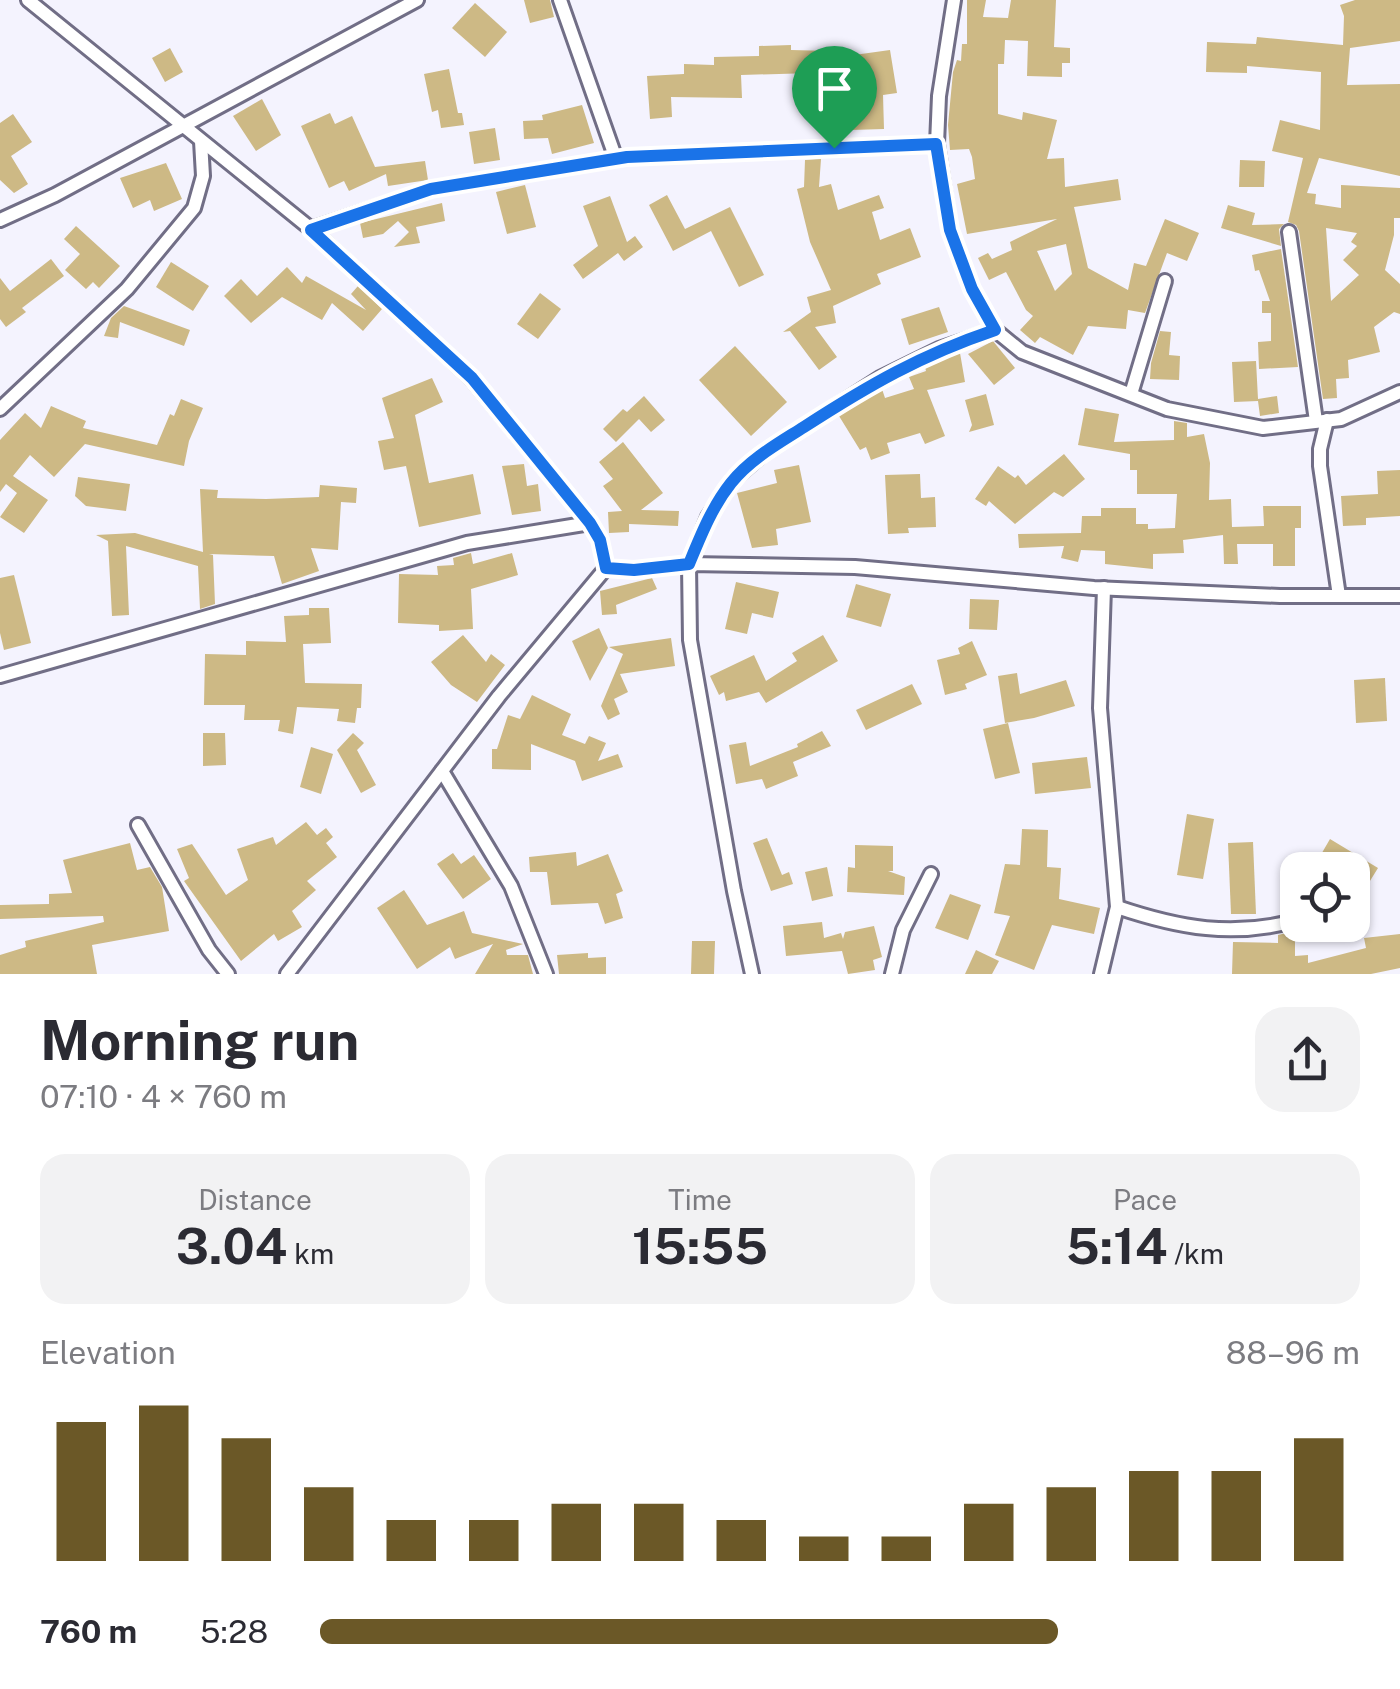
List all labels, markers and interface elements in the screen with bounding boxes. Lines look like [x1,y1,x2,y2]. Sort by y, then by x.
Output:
pin [792,46,877,149]
icon: arrive [807,61,862,116]
map controls [1280,852,1370,942]
button: locate [1280,852,1370,942]
button: share [1255,1007,1360,1112]
text: Morning run [40,1008,359,1072]
text: 07:10 · 4 × 760 m [40,1078,287,1115]
text: Distance [198,1183,312,1216]
text: Time [668,1183,732,1216]
text: Pace [1113,1183,1177,1216]
text: 3.04 [176,1216,287,1275]
text: 15:55 [632,1216,768,1275]
text: 5:14 [1066,1216,1167,1275]
text: km [287,1237,334,1270]
text: /km [1167,1237,1224,1270]
text: Elevation [40,1334,176,1371]
text: 88–96 m [1226,1334,1360,1371]
text: 760 m [40,1613,137,1650]
text: 5:28 [200,1613,268,1650]

